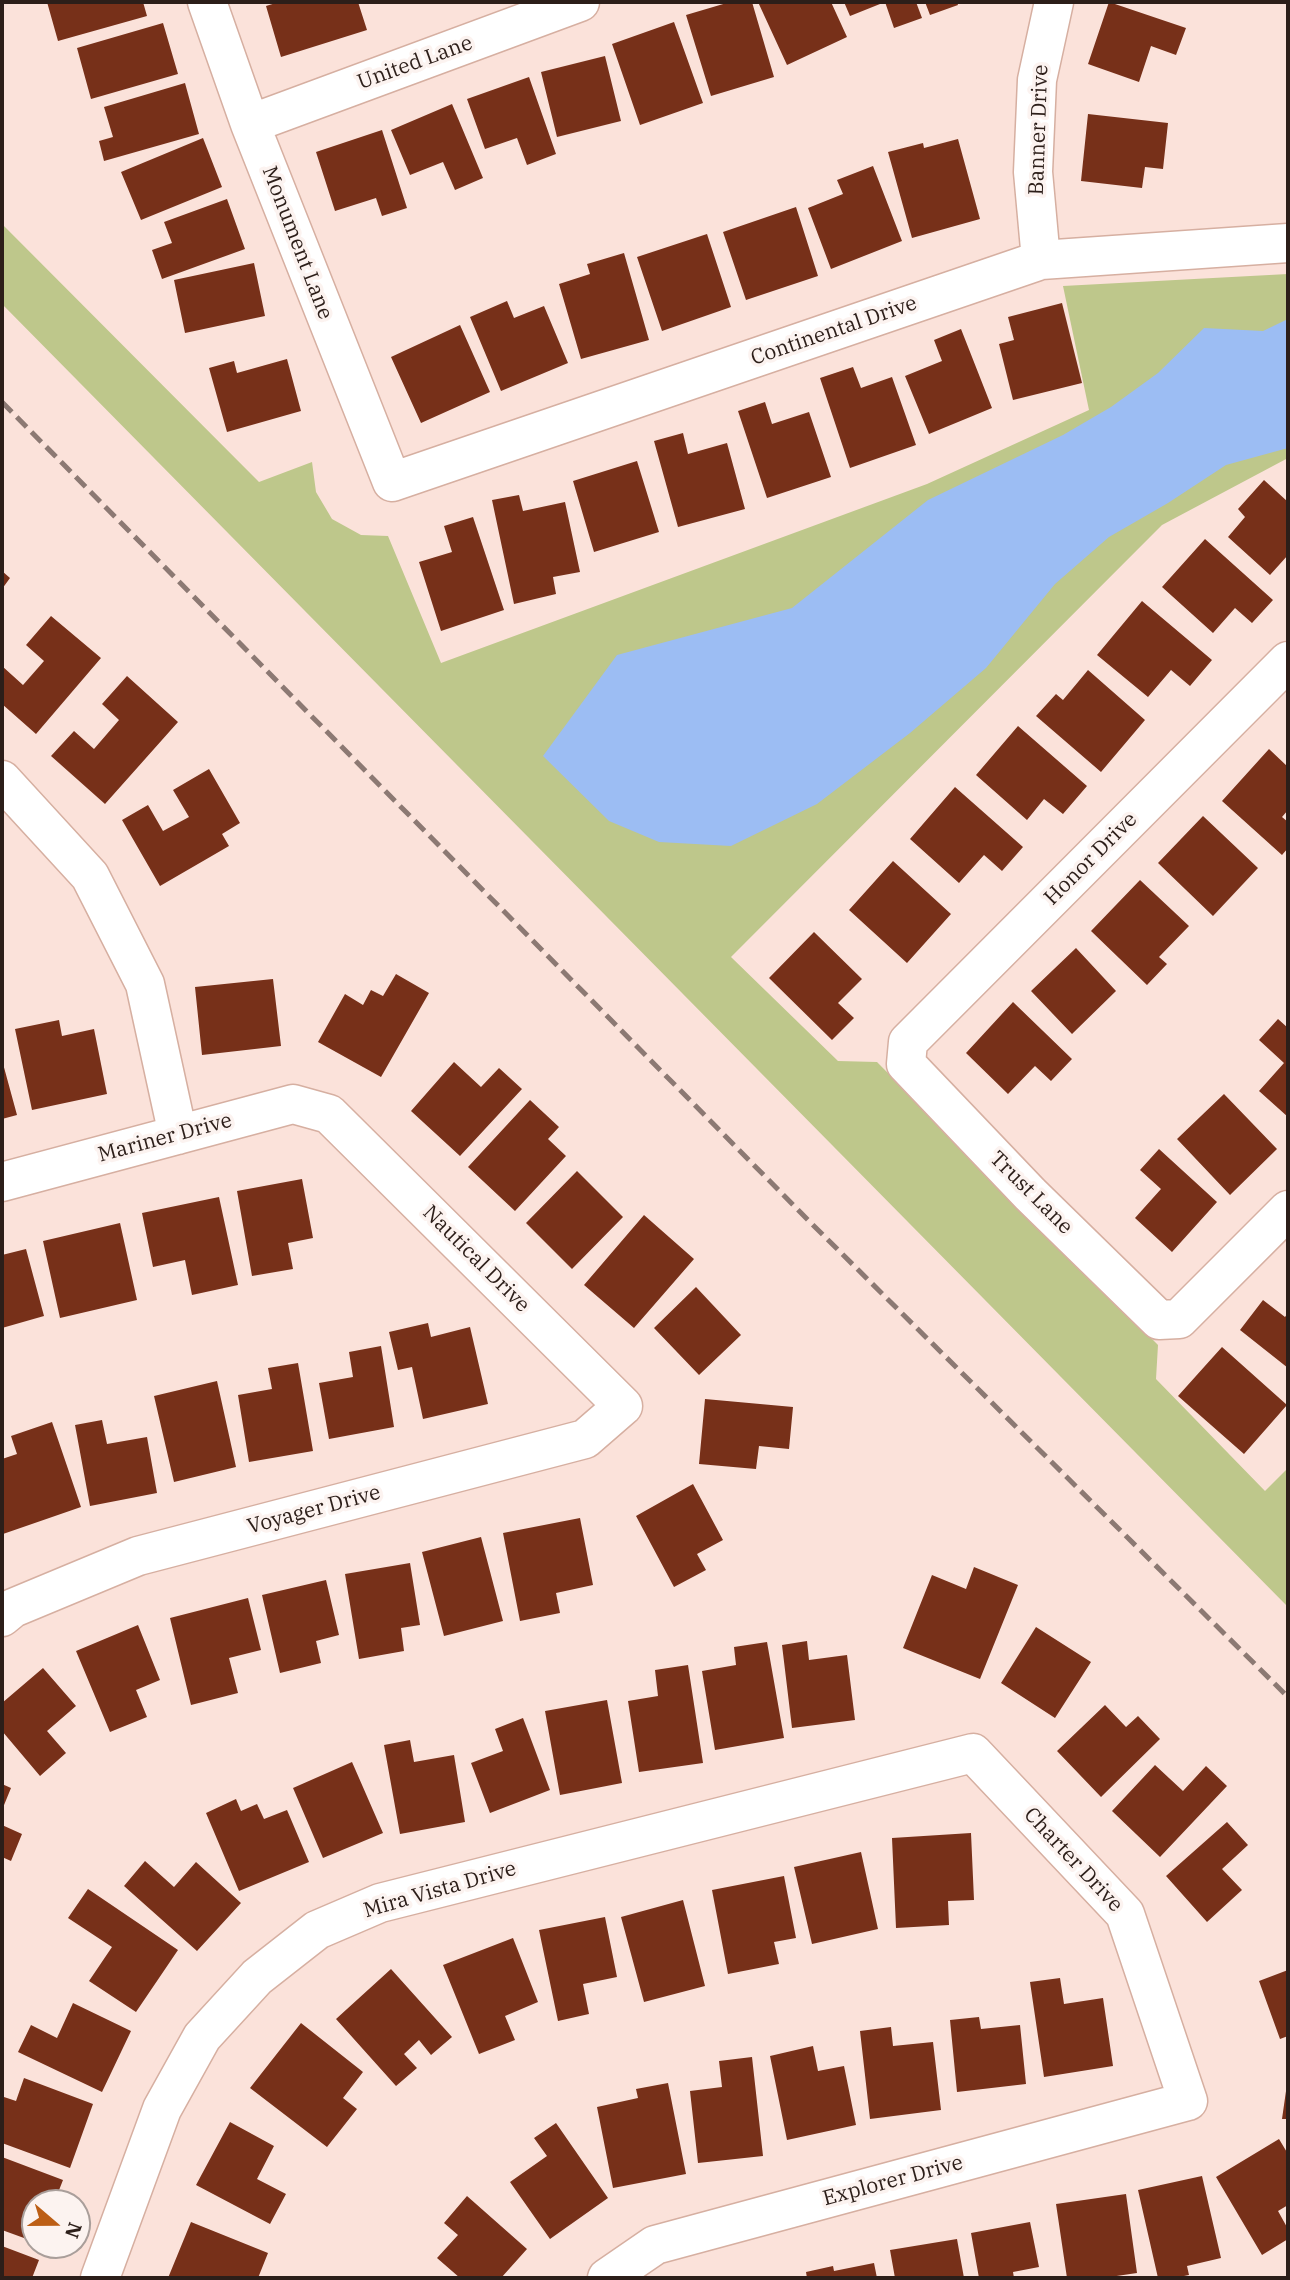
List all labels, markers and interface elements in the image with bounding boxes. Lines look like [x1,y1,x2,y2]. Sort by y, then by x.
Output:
street label: United Lane [354,31,476,95]
street label: Banner Drive [1024,64,1054,196]
street label: Monument Lane [256,163,338,323]
street label: Continental Drive [748,291,920,371]
street label: Honor Drive [1039,807,1143,911]
street label: Mariner Drive [95,1108,235,1168]
street label: Trust Lane [984,1146,1078,1240]
street label: Nautical Drive [417,1200,535,1318]
street label: Voyager Drive [245,1480,383,1540]
street label: Charter Drive [1018,1803,1128,1917]
street label: Mira Vista Drive [361,1856,519,1924]
street label: Explorer Drive [820,2150,966,2212]
north arrow [21,2189,91,2259]
text: N [60,2219,88,2242]

